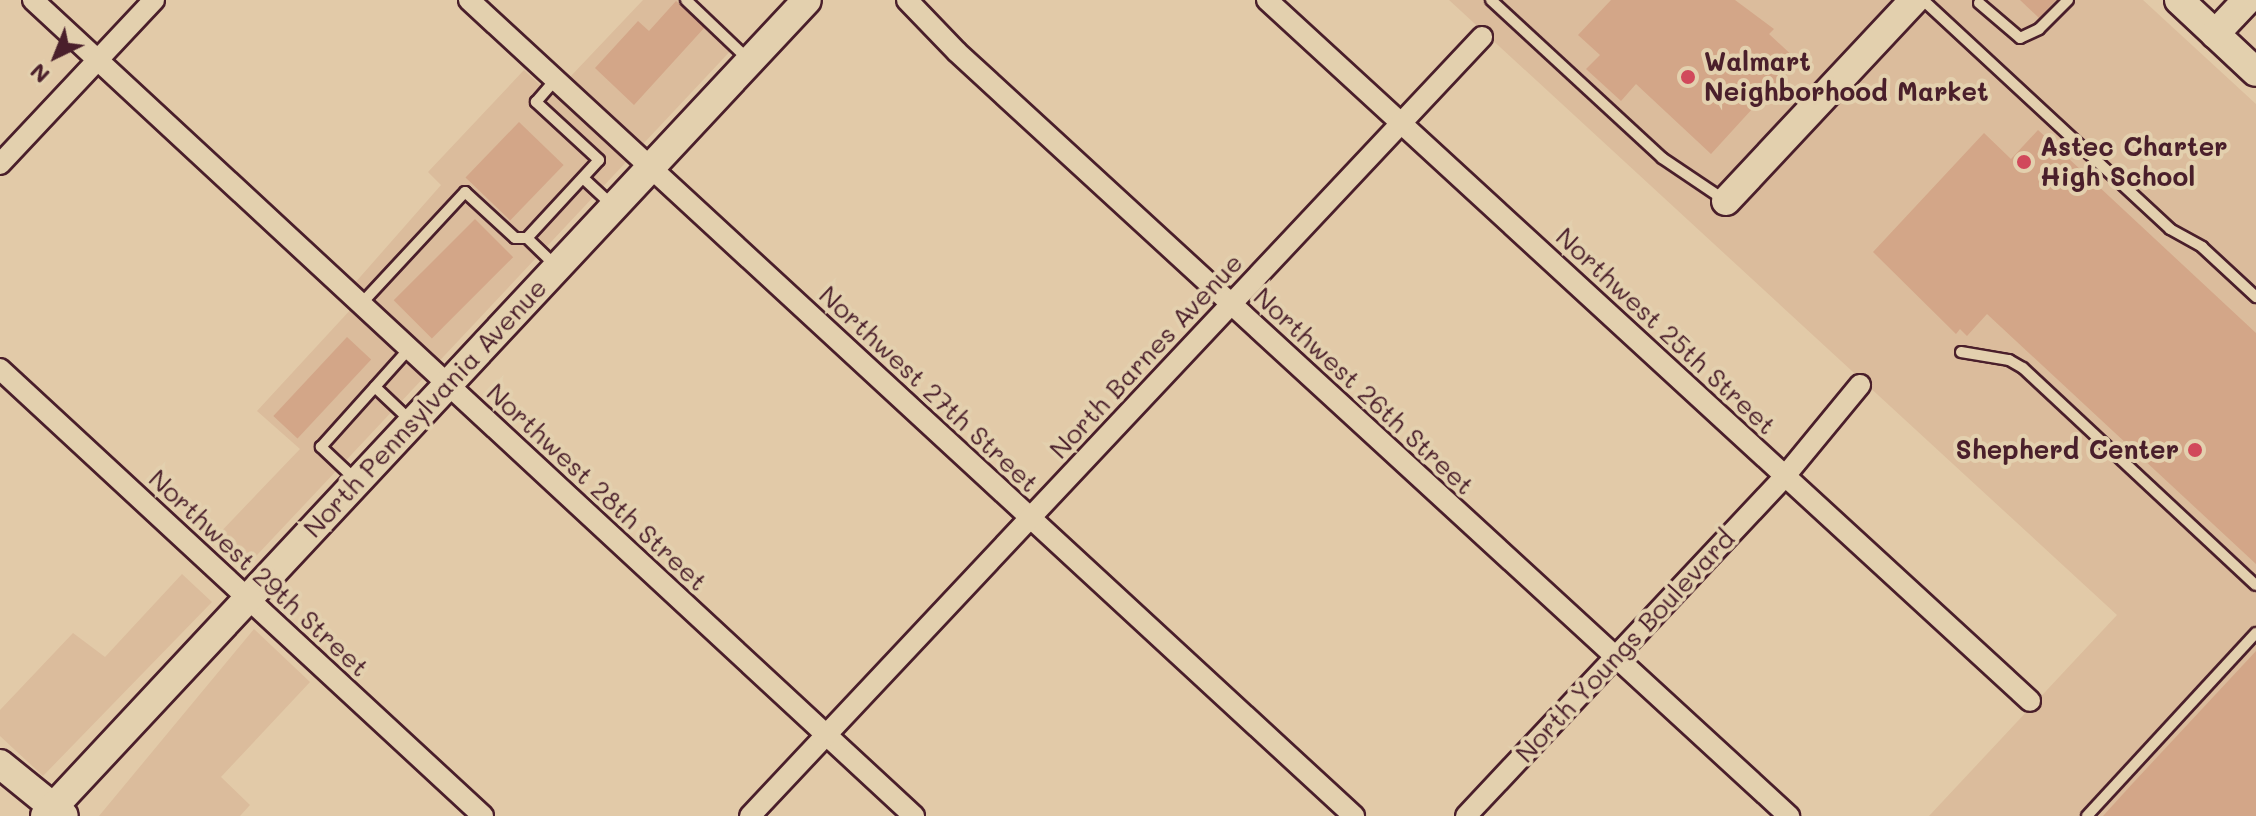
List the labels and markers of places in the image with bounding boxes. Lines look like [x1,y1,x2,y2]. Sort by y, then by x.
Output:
place label: Walmart Neighborhood Market [1704,46,1989,108]
marker: Walmart Neighborhood Market [1679,68,1697,86]
place label: Astec Charter High School [2040,131,2228,192]
marker: Astec Charter High School [2015,153,2033,171]
place label: Shepherd Center [1955,434,2179,466]
marker: Shepherd Center [2186,441,2204,459]

